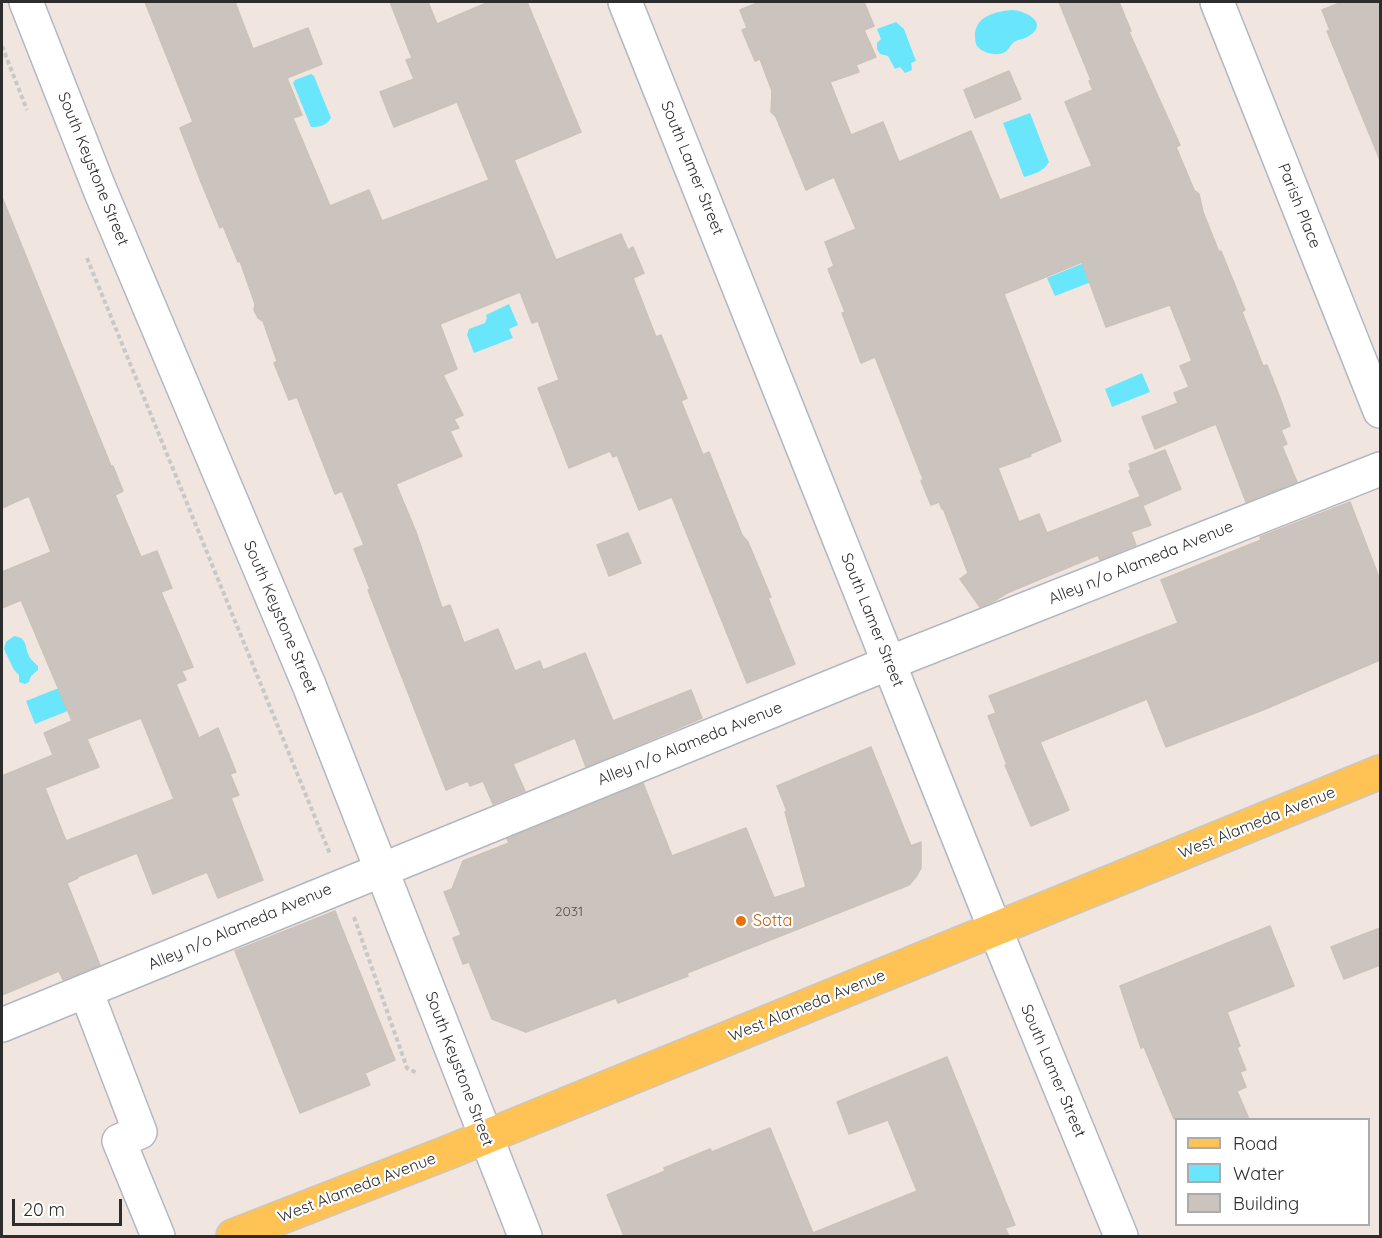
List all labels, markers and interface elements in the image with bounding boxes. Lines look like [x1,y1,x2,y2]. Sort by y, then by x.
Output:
street label: South Keystone Street [53,89,133,249]
street label: South Lamer Street [656,98,728,238]
street label: Parish Place [1273,161,1325,251]
street label: Alley n/o Alameda Avenue [1046,517,1236,609]
street label: South Keystone Street [239,538,321,696]
street label: South Lamer Street [836,550,908,690]
street label: Alley n/o Alameda Avenue [595,698,785,790]
street label: West Alameda Avenue [1176,783,1338,863]
street label: Alley n/o Alameda Avenue [145,880,335,974]
house number: 2031 [555,904,583,920]
place label: Sotta [753,911,792,931]
marker: Sotta [734,914,748,928]
street label: West Alameda Avenue [726,966,888,1046]
street label: South Keystone Street [421,989,497,1149]
street label: South Lamer Street [1016,1002,1090,1140]
legend [1175,1118,1370,1226]
text: Road [1233,1132,1278,1155]
street label: West Alameda Avenue [275,1149,439,1227]
text: Water [1233,1162,1284,1185]
scale bar [15,1187,124,1225]
text: Building [1233,1192,1299,1215]
text: 20 m [23,1198,65,1221]

